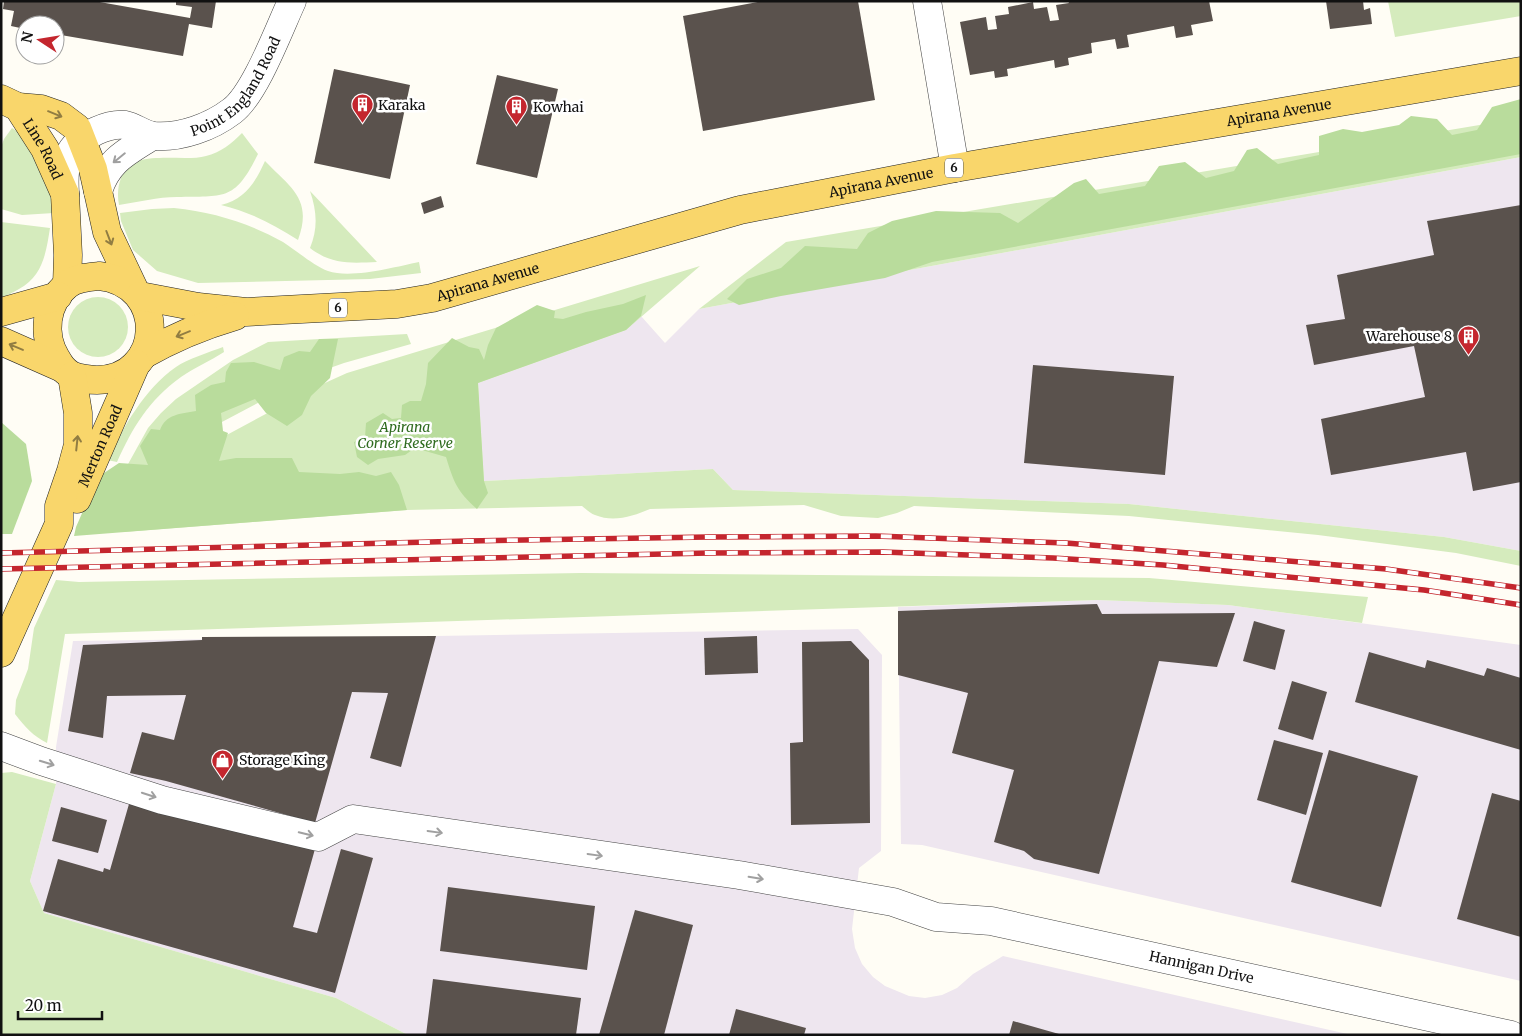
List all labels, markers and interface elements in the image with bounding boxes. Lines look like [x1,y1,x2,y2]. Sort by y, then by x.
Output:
north arrow [15,15,65,65]
text: N [17,30,37,45]
street label: Point England Road [188,33,285,140]
building icon: Karaka [350,93,374,124]
building icon: Kowhai [505,95,529,126]
street label: Apirana Avenue [1224,95,1333,130]
place label: Karaka [378,96,426,114]
place label: Kowhai [533,98,584,116]
one-way arrow [47,110,62,119]
street label: Line Road [19,115,67,183]
one-way arrow [113,152,126,163]
road number: 6 [945,158,963,178]
street label: Apirana Avenue [826,163,935,202]
one-way arrow [105,230,115,245]
street label: Apirana Avenue [433,259,541,306]
road number: 6 [329,298,347,318]
building icon: Warehouse 8 [1456,324,1480,355]
place label: Warehouse 8 [1365,327,1452,345]
one-way arrow [176,329,191,339]
one-way arrow [9,342,24,352]
street label: Merton Road [74,402,126,489]
park label: Apirana Corner Reserve [357,418,453,452]
one-way arrow [72,436,82,452]
shop icon: Storage King [211,748,235,779]
place label: Storage King [239,751,326,769]
one-way arrow [39,759,55,769]
one-way arrow [140,791,156,800]
one-way arrow [426,827,442,837]
one-way arrow [298,830,314,839]
one-way arrow [587,850,603,860]
one-way arrow [748,874,764,884]
street label: Hannigan Drive [1147,947,1255,987]
scale bar [18,988,101,1020]
text: 20 m [25,996,62,1015]

